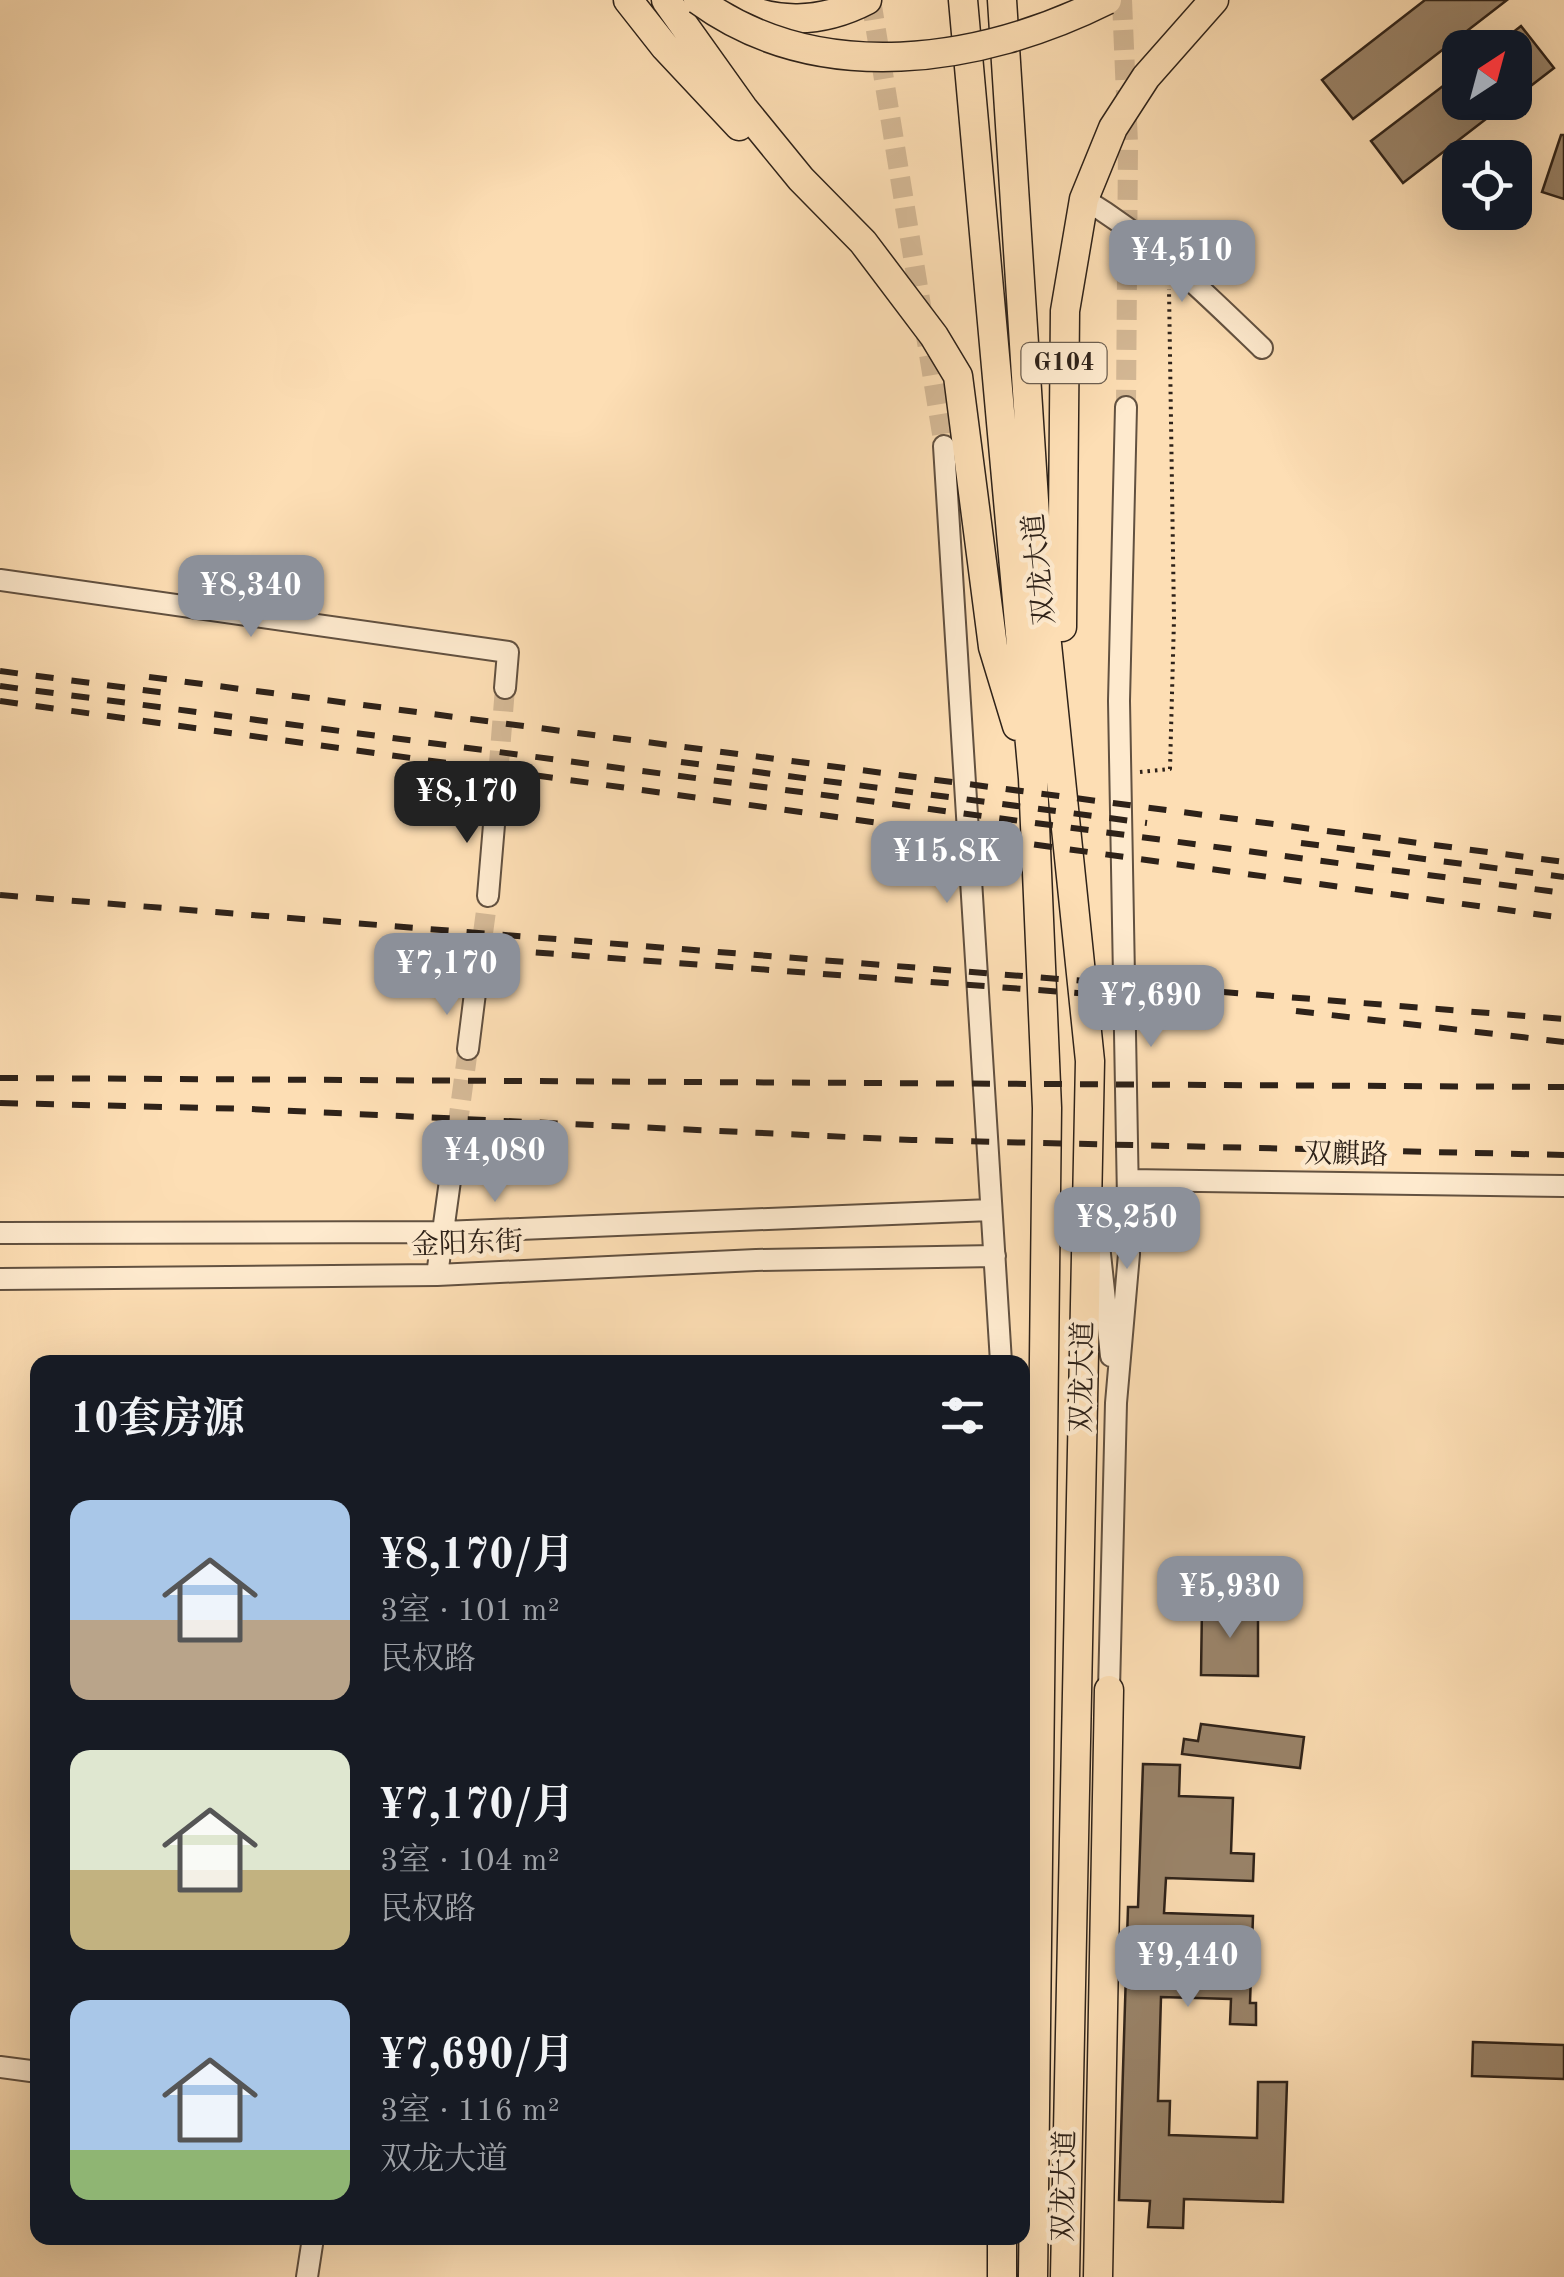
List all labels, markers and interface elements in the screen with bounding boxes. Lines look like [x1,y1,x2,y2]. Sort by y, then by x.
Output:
north arrow [1442,30,1532,120]
map controls [1442,30,1532,230]
button: locate [1442,140,1532,230]
pin: ¥4,510 [1101,220,1263,305]
text: ¥4,510 [1131,236,1233,268]
road number: G104 [1022,343,1106,383]
street label: 双龙大道 [1018,512,1061,626]
pin: ¥8,340 [170,555,332,640]
text: ¥8,340 [200,571,302,603]
pin: ¥8,170 [386,761,548,846]
text: ¥8,170 [416,777,518,809]
pin: ¥15.8K [866,821,1028,906]
text: ¥15.8K [893,837,1001,869]
pin: ¥7,170 [366,933,528,1018]
text: ¥7,170 [396,949,498,981]
pin: ¥7,690 [1070,965,1232,1050]
text: ¥7,690 [1100,981,1202,1013]
pin: ¥4,080 [414,1120,576,1205]
text: ¥4,080 [444,1136,546,1168]
street label: 双麒路 [1304,1138,1388,1171]
pin: ¥8,250 [1046,1187,1208,1272]
text: ¥8,250 [1076,1203,1178,1235]
street label: 金阳东街 [410,1226,523,1261]
street label: 双龙大道 [1066,1321,1099,1433]
icon: filters [935,1388,990,1443]
text: 10套房源 [70,1400,245,1442]
text: ¥8,170/月 [380,1536,574,1578]
icon: home [150,1540,270,1660]
pin: ¥5,930 [1149,1556,1311,1641]
text: ¥5,930 [1179,1572,1281,1604]
text: 3室 · 101 m² [380,1596,560,1628]
text: 民权路 [380,1645,476,1677]
text: ¥7,170/月 [380,1786,574,1828]
icon: home [150,1790,270,1910]
text: 3室 · 104 m² [380,1846,560,1878]
text: 民权路 [380,1895,476,1927]
pin: ¥9,440 [1107,1925,1269,2010]
text: ¥9,440 [1137,1941,1239,1973]
text: ¥7,690/月 [380,2036,574,2078]
icon: home [150,2040,270,2160]
text: 3室 · 116 m² [380,2096,560,2128]
street label: 双龙大道 [1048,2130,1081,2242]
text: 双龙大道 [380,2145,508,2177]

